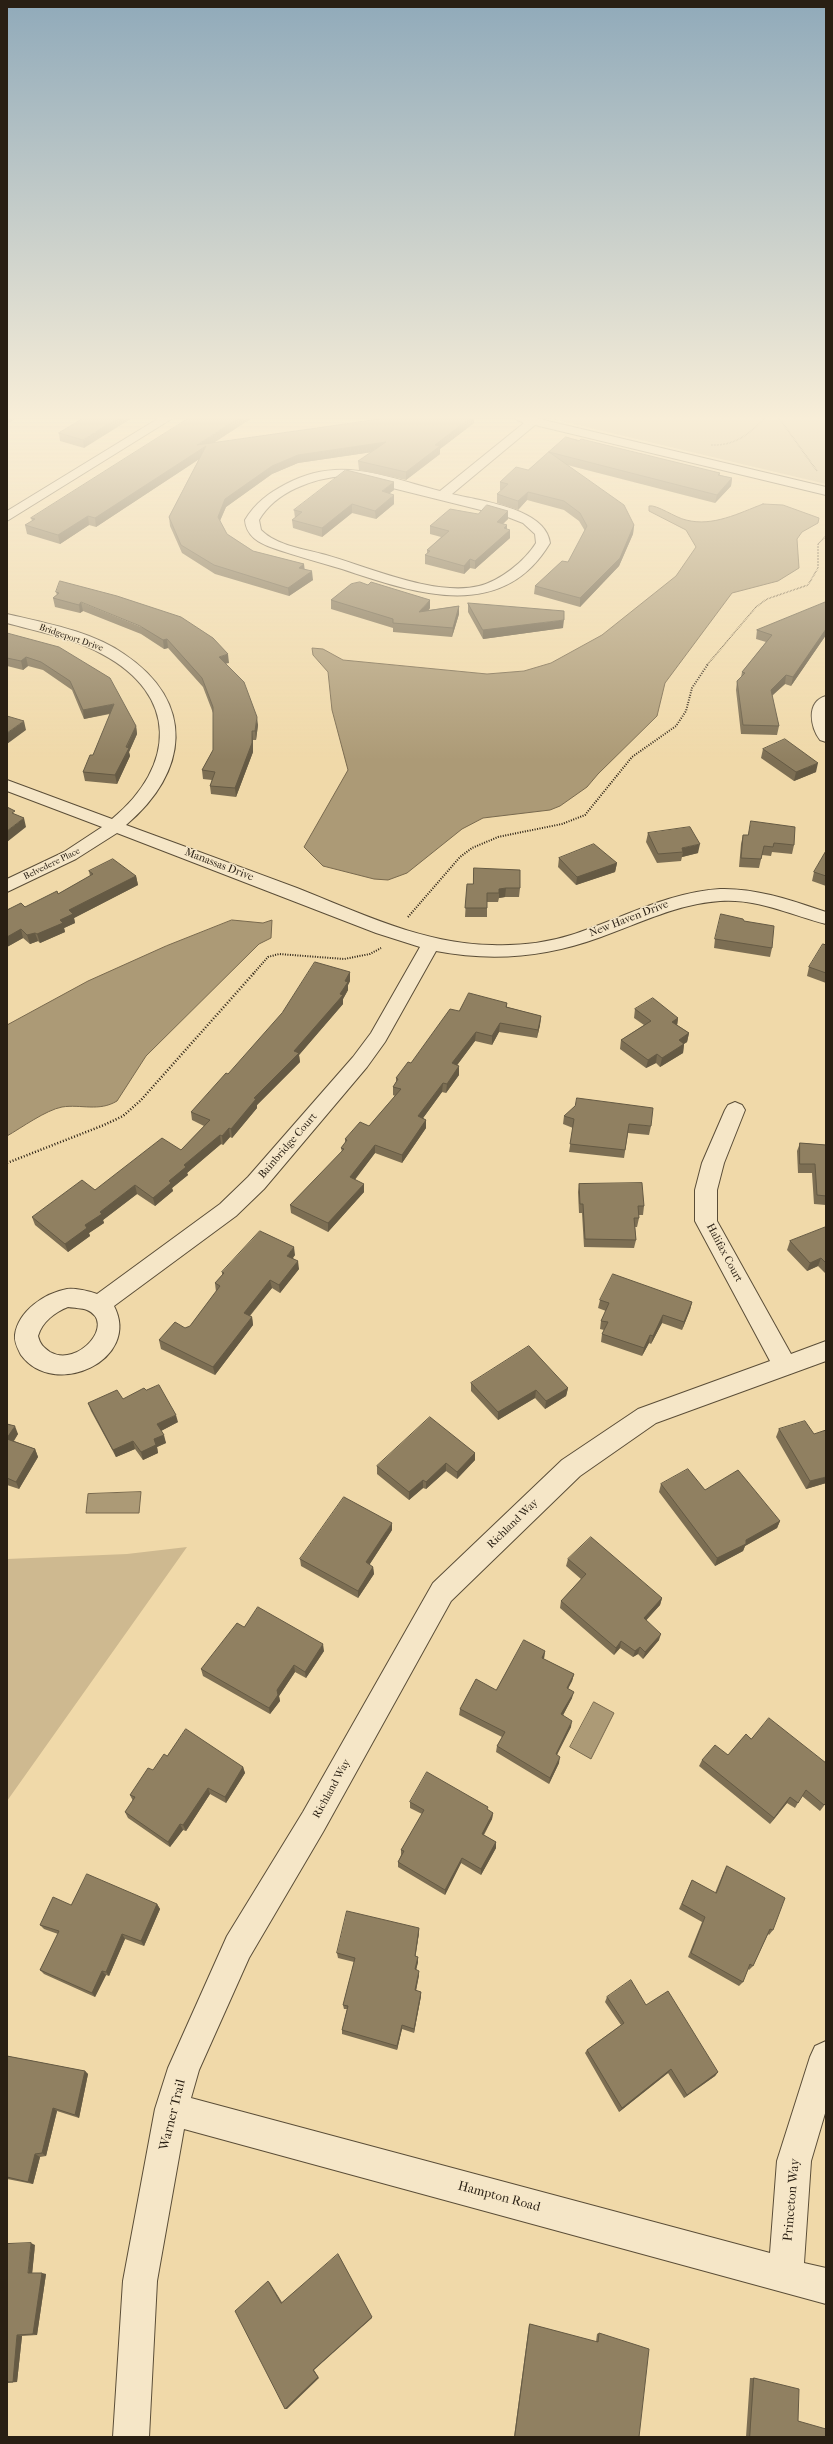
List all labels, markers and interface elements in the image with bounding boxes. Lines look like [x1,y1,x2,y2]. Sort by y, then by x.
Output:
street label: Bridgeport Drive [38,622,104,654]
street label: Belvedere Place [22,846,82,882]
street label: Manassas Drive [183,846,255,884]
street label: New Haven Drive [587,898,671,940]
street label: Bainbridge Court [256,1110,320,1182]
street label: Halifax Court [703,1221,745,1285]
street label: Richland Way [485,1496,541,1552]
street label: Richland Way [310,1757,354,1821]
street label: Warner Trail [157,2078,189,2152]
street label: Princeton Way [781,2158,803,2242]
street label: Hampton Road [456,2179,542,2215]

